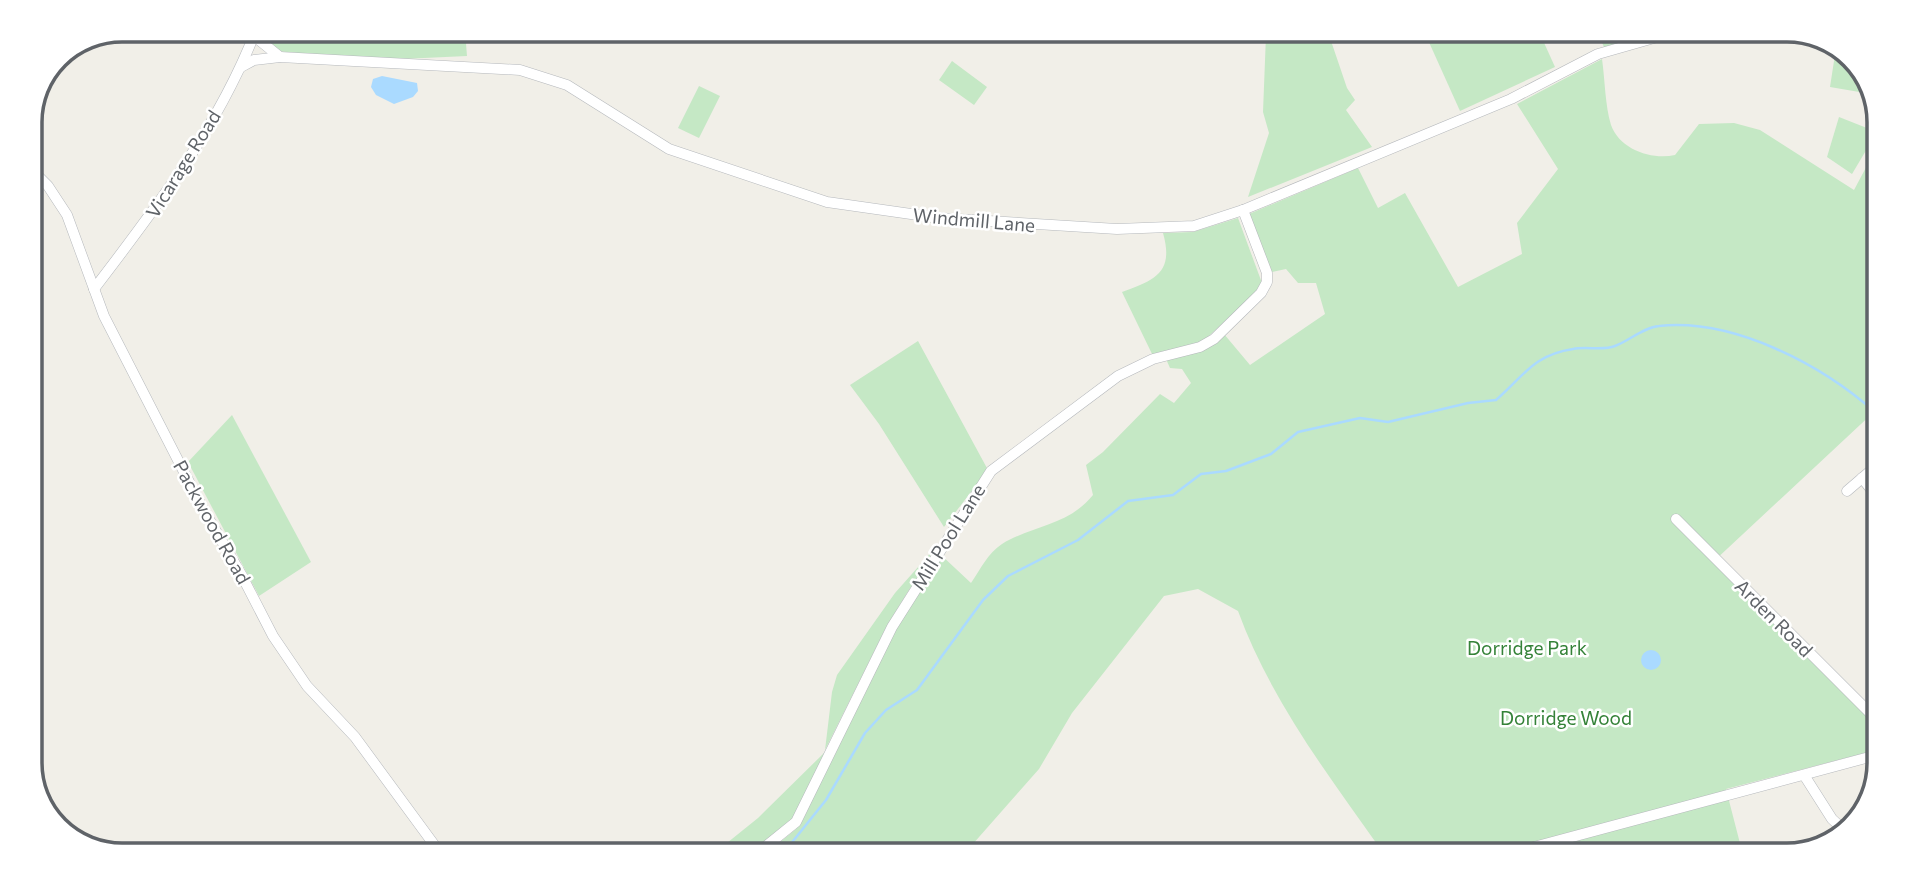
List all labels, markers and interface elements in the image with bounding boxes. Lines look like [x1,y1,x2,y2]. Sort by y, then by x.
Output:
street label: Vicarage Road [140,106,225,222]
street label: Windmill Lane [912,203,1036,236]
street label: Packwood Road [169,456,256,588]
street label: Mill Pool Lane [906,479,989,594]
street label: Arden Road [1731,574,1818,661]
park label: Dorridge Park [1467,636,1587,659]
park label: Dorridge Wood [1500,706,1632,729]

